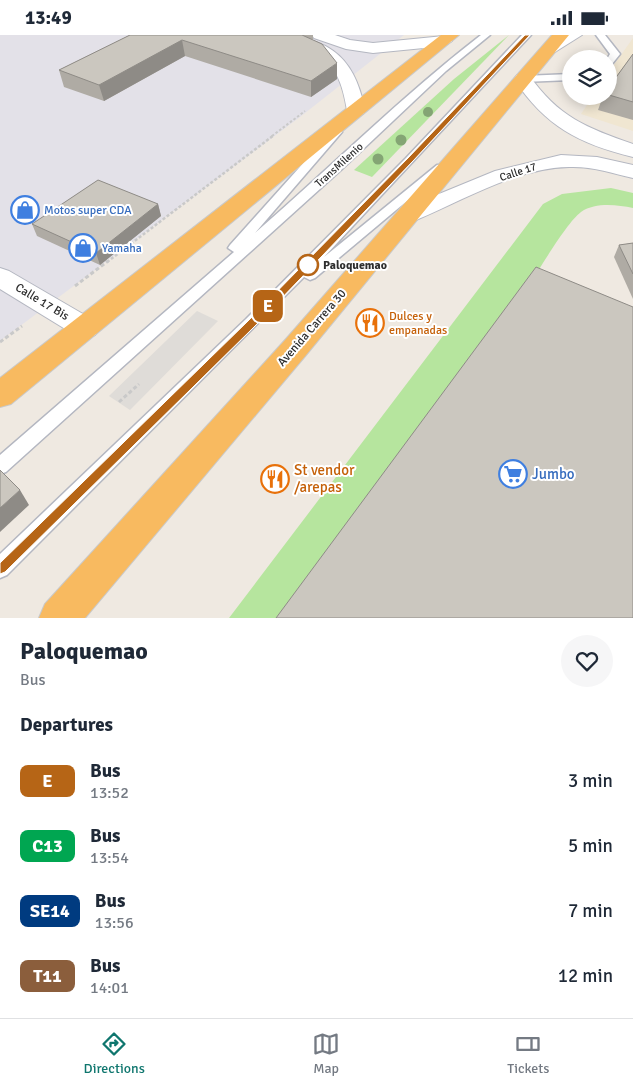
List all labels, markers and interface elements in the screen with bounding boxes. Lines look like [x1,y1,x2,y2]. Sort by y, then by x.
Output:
text: 13:49 [25,6,72,30]
map controls [562,50,617,105]
button: layers [562,50,617,105]
street label: TransMilenio [312,140,366,190]
street label: Calle 17 [498,160,538,184]
shop icon: Motos super CDA [10,195,40,225]
place label: Motos super CDA [44,203,132,218]
shop icon: Yamaha [68,233,98,263]
place label: Yamaha [102,241,142,256]
marker: Paloquemao [297,254,319,276]
place label: Paloquemao [323,258,387,273]
street label: Calle 17 Bis [12,280,72,324]
street label: Avenida Carrera 30 [274,286,350,370]
line badge: E [252,290,284,322]
text: E [263,295,273,317]
restaurant icon: Dulces y empanadas [355,308,385,338]
place label: Dulces y empanadas [389,309,447,338]
supermarket icon: Jumbo [498,459,528,489]
place label: St vendor /arepas [294,461,355,496]
restaurant icon: St vendor /arepas [260,464,290,494]
place label: Jumbo [532,465,575,483]
button: heart [561,635,613,687]
text: Paloquemao [20,636,148,666]
text: Bus [20,670,45,690]
text: Departures [20,713,113,737]
text: Bus [90,759,121,783]
text: 3 min [568,769,613,793]
text: E [42,770,53,792]
text: 13:52 [90,783,129,803]
text: Bus [90,824,121,848]
text: 5 min [568,834,613,858]
text: C13 [32,835,63,857]
text: 13:54 [90,848,129,868]
text: Bus [95,889,125,913]
text: 7 min [568,899,613,923]
text: SE14 [30,900,70,922]
text: 13:56 [95,913,134,933]
text: Bus [90,954,121,978]
text: 12 min [558,964,613,988]
text: T11 [33,965,62,987]
text: 14:01 [90,978,129,998]
tab: Directions [84,1030,145,1077]
tab: Map [312,1030,340,1077]
tab: Tickets [507,1030,549,1077]

